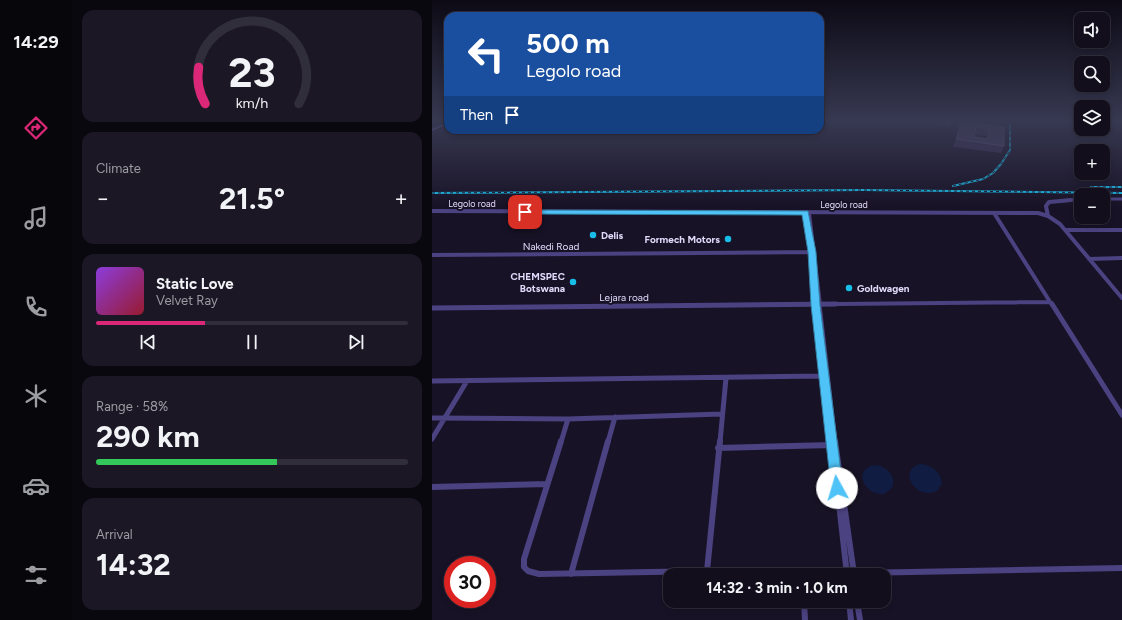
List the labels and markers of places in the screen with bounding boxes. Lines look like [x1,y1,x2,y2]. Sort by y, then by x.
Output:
pin [508,195,542,229]
place label: Delis [601,229,624,242]
marker: Delis [588,230,598,240]
place label: Formech Motors [645,233,720,246]
marker: Formech Motors [723,234,733,244]
place label: CHEMSPEC Botswana [511,270,565,295]
marker: CHEMSPEC Botswana [568,277,578,287]
place label: Goldwagen [857,282,910,295]
marker: Goldwagen [844,283,854,293]

